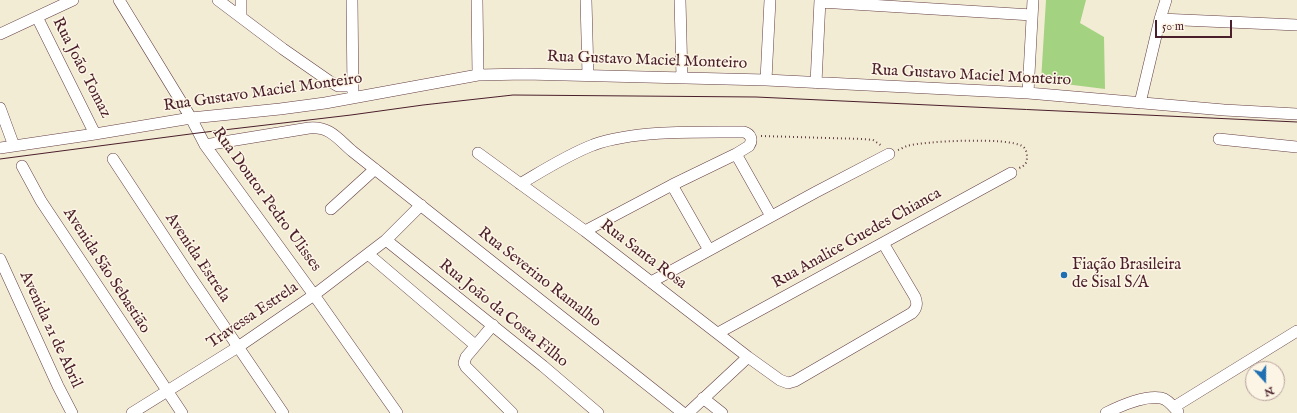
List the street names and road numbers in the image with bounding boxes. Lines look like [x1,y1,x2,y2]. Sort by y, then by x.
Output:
street label: Rua João Tomaz [47,15,115,121]
street label: Rua Gustavo Maciel Monteiro [546,48,748,74]
street label: Rua Gustavo Maciel Monteiro [870,61,1072,91]
street label: Rua Gustavo Maciel Monteiro [162,70,364,116]
street label: Rua Doutor Pedro Ulisses [207,124,325,276]
street label: Rua Analice Guedes Chianca [769,185,945,293]
street label: Avenida São Sebastião [58,205,154,337]
street label: Avenida Estrela [160,210,234,306]
street label: Rua Santa Rosa [596,216,690,294]
street label: Rua Severino Ramalho [473,224,605,332]
street label: Rua João da Costa Filho [434,256,572,372]
street label: Avenida 21 de Abril [15,269,85,391]
street label: Travessa Estrela [204,278,302,354]

